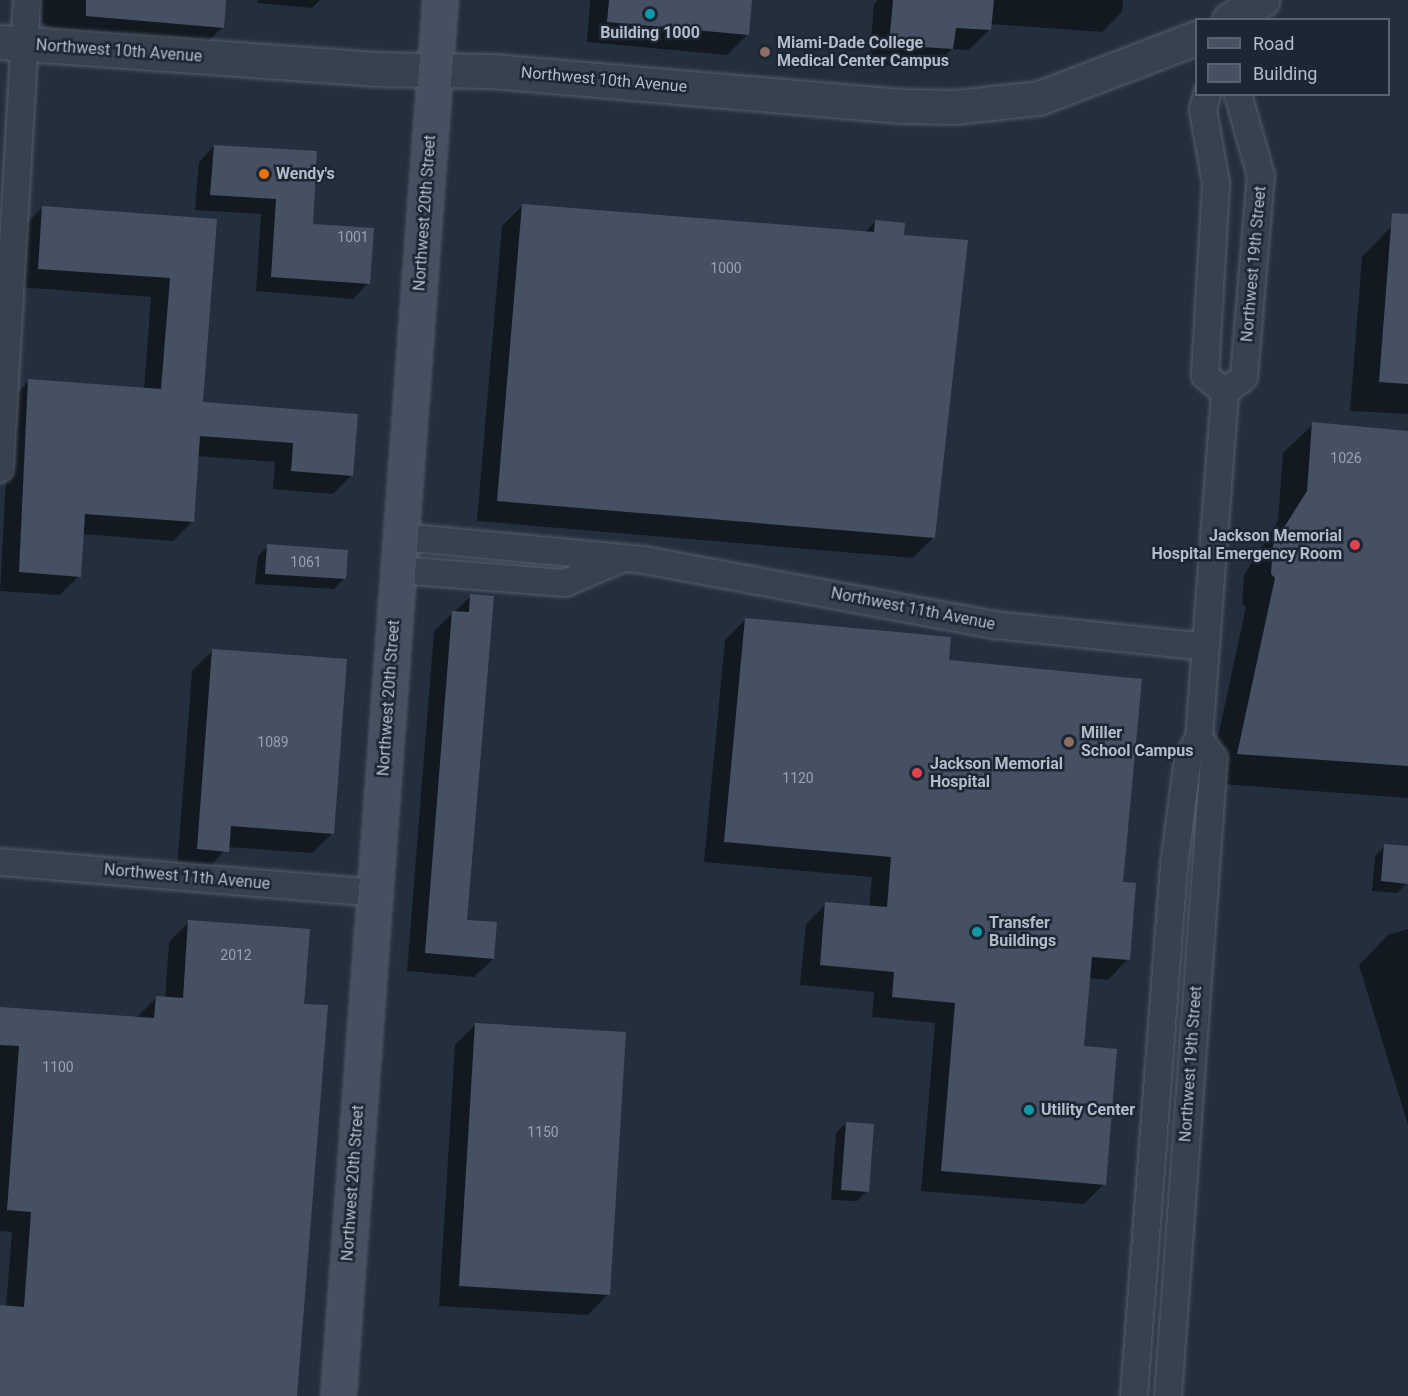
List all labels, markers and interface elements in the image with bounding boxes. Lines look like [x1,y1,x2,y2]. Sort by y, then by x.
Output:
marker: Building 1000 [643,7,657,21]
legend [1195,18,1390,96]
place label: Building 1000 [600,23,700,43]
place label: Miami-Dade College Medical Center Campus [777,33,949,71]
text: Road [1253,33,1294,54]
street label: Northwest 10th Avenue [35,36,203,66]
marker: Miami-Dade College Medical Center Campus [758,45,772,59]
street label: Northwest 10th Avenue [520,63,688,97]
text: Building [1253,63,1317,84]
street label: Northwest 20th Street [410,134,440,292]
place label: Wendy's [276,164,335,184]
marker: Wendy's [257,167,271,181]
street label: Northwest 19th Street [1238,185,1270,343]
house number: 1001 [337,229,369,245]
house number: 1000 [710,260,742,276]
house number: 1026 [1330,450,1362,466]
place label: Jackson Memorial Hospital Emergency Room [1152,526,1342,564]
marker: Jackson Memorial Hospital Emergency Room [1346,536,1364,554]
house number: 1061 [290,554,322,570]
street label: Northwest 11th Avenue [829,584,997,634]
street label: Northwest 20th Street [374,619,404,777]
place label: Miller School Campus [1081,723,1193,761]
house number: 1089 [257,734,289,750]
marker: Miller School Campus [1062,735,1076,749]
place label: Jackson Memorial Hospital [930,754,1063,792]
marker: Jackson Memorial Hospital [908,764,926,782]
house number: 1120 [782,770,814,786]
street label: Northwest 11th Avenue [103,860,271,894]
place label: Transfer Buildings [989,913,1056,951]
marker: Transfer Buildings [970,925,984,939]
house number: 2012 [220,947,252,963]
street label: Northwest 19th Street [1176,985,1206,1143]
house number: 1100 [42,1059,74,1075]
place label: Utility Center [1041,1100,1135,1120]
marker: Utility Center [1022,1103,1036,1117]
street label: Northwest 20th Street [338,1104,368,1262]
house number: 1150 [527,1124,559,1140]

